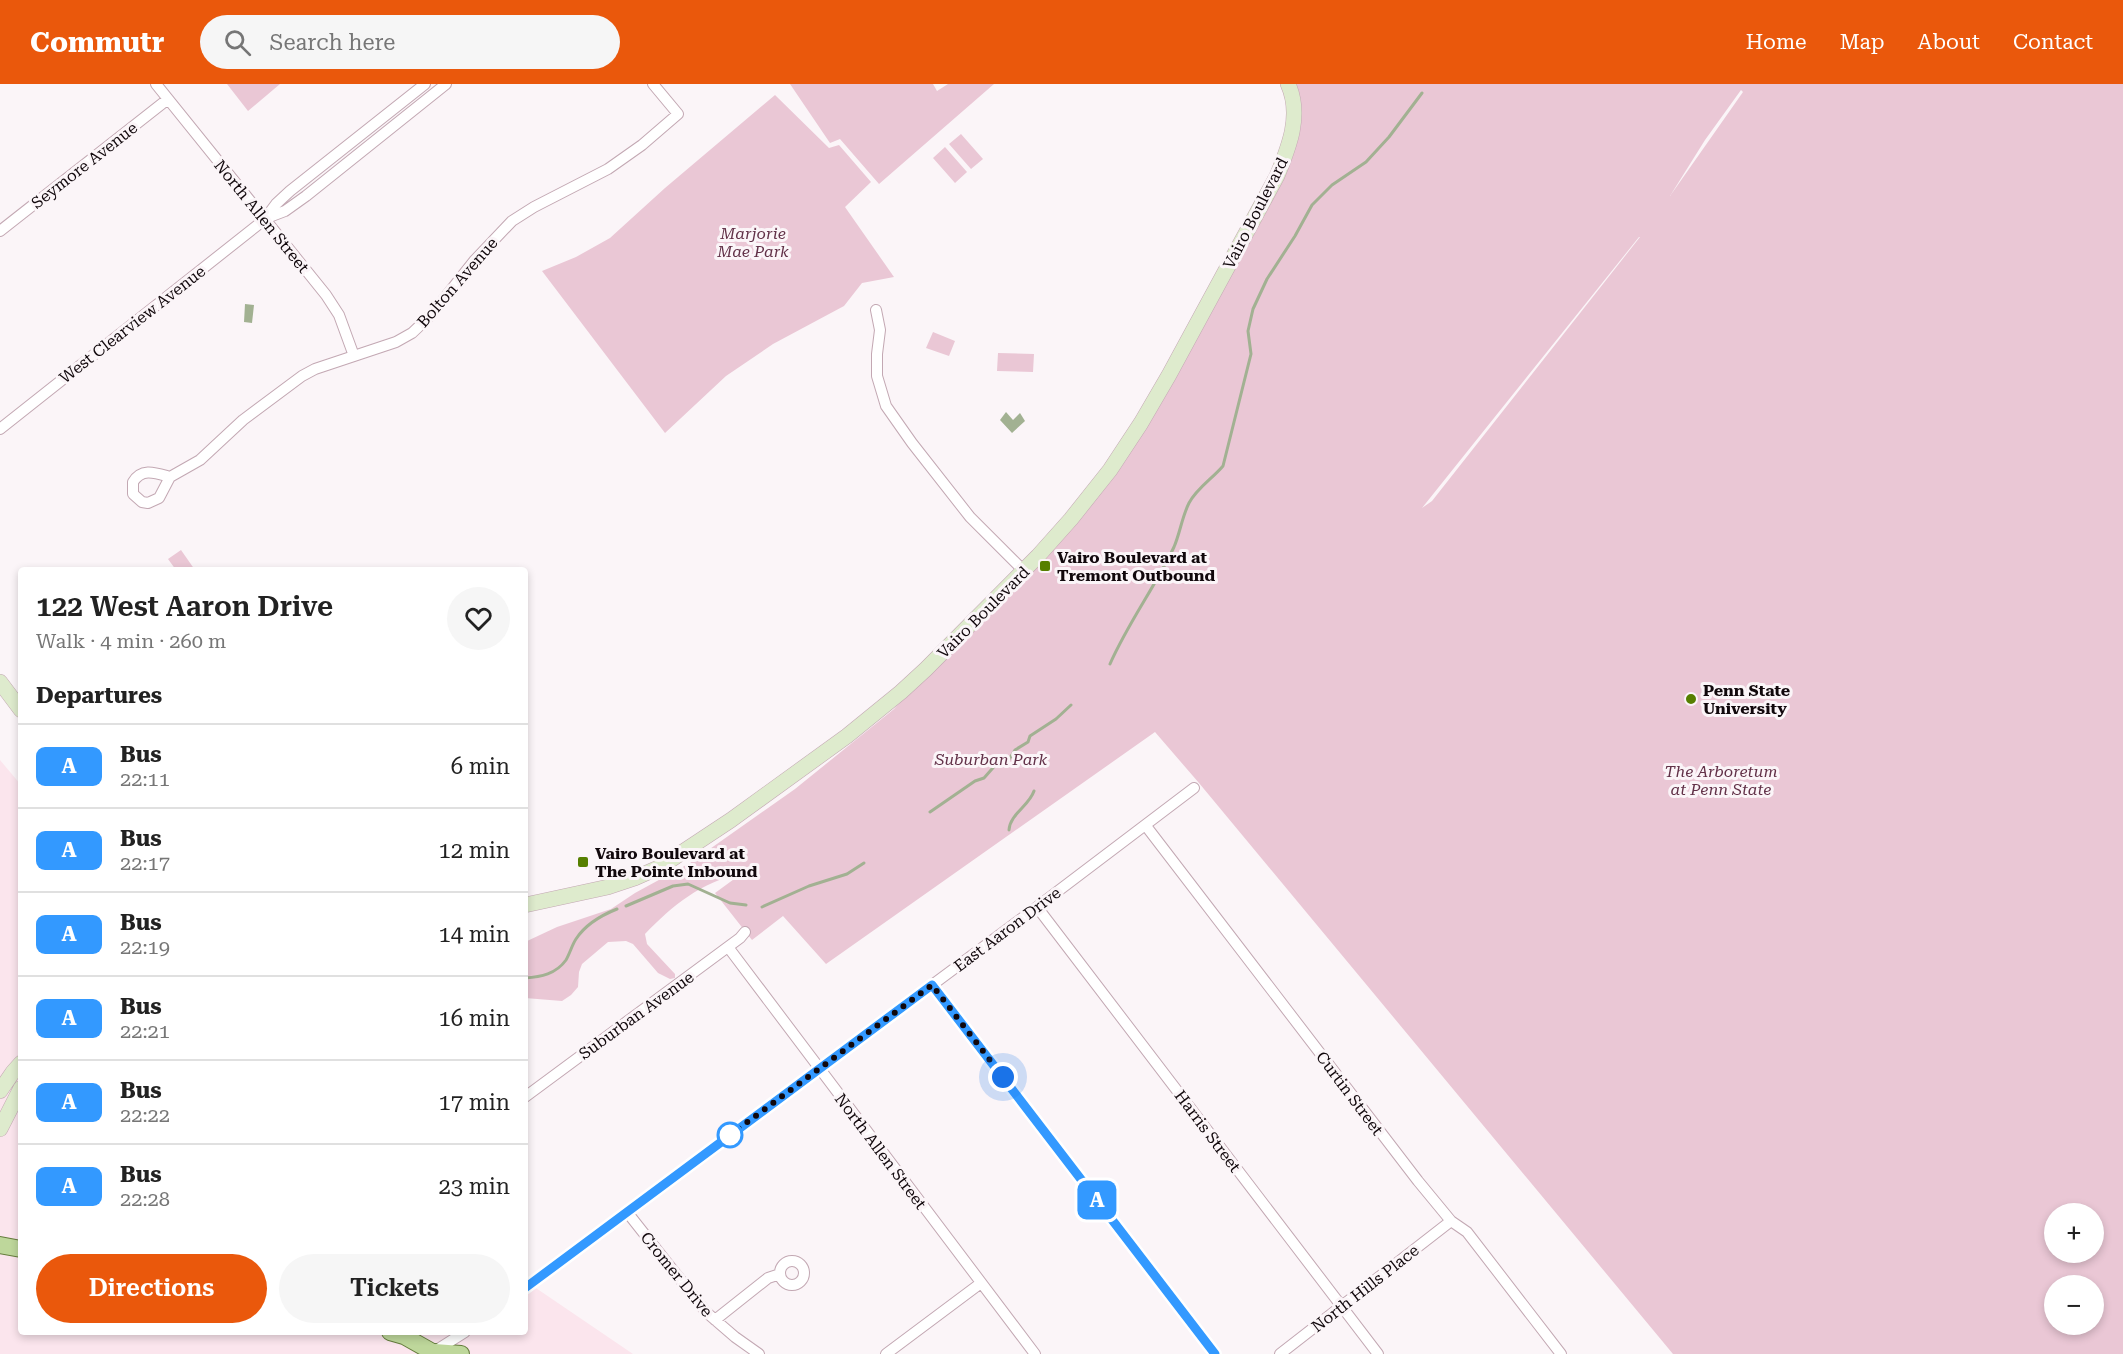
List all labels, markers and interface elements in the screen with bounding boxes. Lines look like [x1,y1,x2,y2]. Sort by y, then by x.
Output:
search box [200,15,620,69]
text: Commutr [30,26,164,59]
icon: search [221,26,254,59]
text: Search here [269,30,395,55]
text: Home [1746,30,1807,54]
text: Map [1840,30,1885,54]
text: About [1918,30,1980,54]
text: Contact [2013,30,2093,54]
street label: Seymore Avenue [28,118,141,213]
street label: Vairo Boulevard [1219,154,1292,272]
street label: North Allen Street [210,156,313,277]
park label: Marjorie Mae Park [716,224,789,261]
street label: Bolton Avenue [413,233,502,331]
street label: West Clearview Avenue [55,261,209,387]
place label: Vairo Boulevard at Tremont Outbound [1057,548,1216,585]
marker: Vairo Boulevard at Tremont Outbound [1038,559,1052,573]
street label: Vairo Boulevard [933,562,1033,662]
button: heart [447,587,510,650]
text: 122 West Aaron Drive [36,590,333,623]
text: Walk · 4 min · 260 m [36,629,226,653]
place label: Penn State University [1703,681,1790,718]
text: Departures [36,683,162,708]
marker: Penn State University [1684,692,1698,706]
text: Bus [120,742,162,767]
park label: Suburban Park [934,750,1048,769]
text: A [61,754,77,778]
text: 6 min [451,754,510,779]
park label: The Arboretum at Penn State [1665,762,1777,799]
text: 22:11 [120,767,170,791]
text: Bus [120,826,162,851]
text: A [61,838,77,862]
text: 12 min [439,838,510,863]
place label: Vairo Boulevard at The Pointe Inbound [595,844,758,881]
text: 22:17 [120,851,170,875]
marker: Vairo Boulevard at The Pointe Inbound [576,855,590,869]
street label: East Aaron Drive [950,883,1065,976]
text: Bus [120,910,162,935]
text: A [61,922,77,946]
text: 14 min [439,922,510,947]
text: 22:19 [120,935,170,959]
street label: Suburban Avenue [575,967,698,1063]
text: Bus [120,994,162,1019]
text: A [61,1006,77,1030]
text: 16 min [439,1006,510,1031]
text: 22:21 [120,1019,170,1043]
street label: Curtin Street [1312,1048,1387,1139]
your location [988,1062,1018,1092]
text: Bus [120,1078,162,1103]
street label: Harris Street [1171,1087,1245,1176]
text: A [61,1090,77,1114]
text: 17 min [439,1090,510,1115]
street label: North Allen Street [831,1090,930,1213]
text: 22:22 [120,1103,170,1127]
unlabelled marker [717,1122,743,1148]
text: Bus [120,1162,162,1187]
text: A [61,1174,77,1198]
text: 23 min [439,1174,510,1199]
line badge: A [1078,1180,1116,1220]
text: 22:28 [120,1187,170,1211]
text: A [1089,1188,1105,1212]
map controls [2044,1203,2104,1335]
button: + [2044,1203,2104,1263]
street label: Cromer Drive [637,1228,717,1321]
street label: North Hills Place [1308,1240,1423,1336]
button: Directions [36,1254,267,1323]
button: Tickets [279,1254,510,1323]
button: − [2044,1275,2104,1335]

